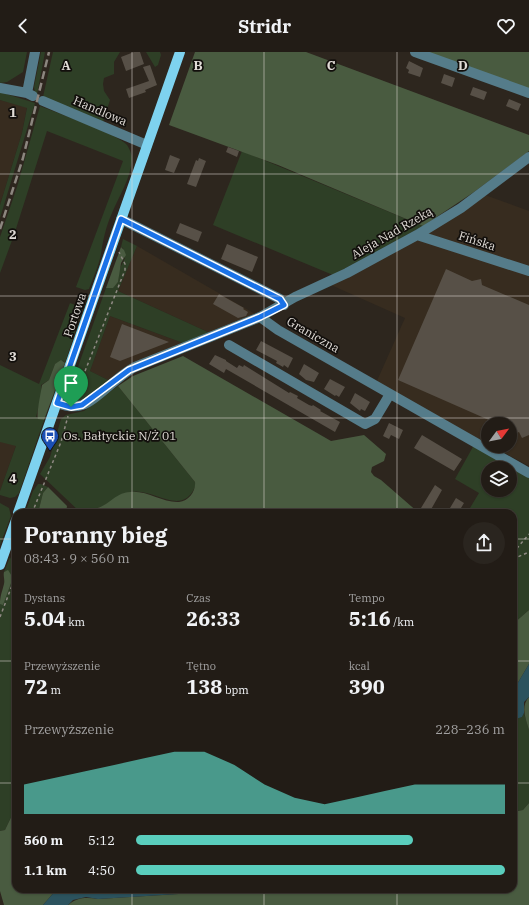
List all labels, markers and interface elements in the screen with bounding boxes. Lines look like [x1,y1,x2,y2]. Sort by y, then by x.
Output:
icon: back [12,15,34,37]
text: Stridr [238,15,291,38]
icon: heart [495,15,517,37]
text: A [61,57,71,74]
text: B [193,57,203,74]
text: C [327,57,336,74]
text: D [458,57,468,74]
street label: Handlowa [71,92,130,129]
text: 1 [9,104,17,121]
street label: Aleja Nad Rzeką [349,203,435,262]
text: 2 [9,226,17,243]
street label: Fińska [457,228,498,254]
street label: Portowa [60,290,89,339]
street label: Graniczna [284,313,343,356]
text: 3 [9,348,17,365]
pin [54,366,88,407]
icon: arrive [60,372,82,394]
north arrow [481,417,517,453]
map controls [481,417,517,497]
bus stop icon: Os. Bałtyckie N/Ż 01 [40,426,60,451]
place label: Os. Bałtyckie N/Ż 01 [63,428,176,443]
button: layers [481,461,517,497]
text: 4 [9,470,17,487]
text: Poranny bieg [24,520,168,549]
button: share [463,522,505,564]
text: 08:43 · 9 × 560 m [24,550,130,567]
text: Dystans [24,591,65,605]
text: Czas [186,591,210,605]
text: Tempo [349,591,385,605]
text: 5.04 [24,605,66,632]
text: 26:33 [186,605,240,632]
text: 5:16 [349,605,391,632]
text: km [66,615,85,629]
text: /km [391,615,414,629]
text: Przewyższenie [24,659,100,673]
text: Tętno [186,659,216,673]
text: kcal [349,659,370,673]
text: 72 [24,673,48,700]
text: 138 [186,673,222,700]
text: 390 [349,673,385,700]
text: m [48,683,61,697]
text: bpm [222,683,249,697]
text: Przewyższenie [24,721,114,738]
text: 228–236 m [435,721,505,738]
text: 560 m [24,832,63,849]
text: 5:12 [88,832,115,849]
text: 1.1 km [24,862,67,879]
text: 4:50 [88,862,115,879]

